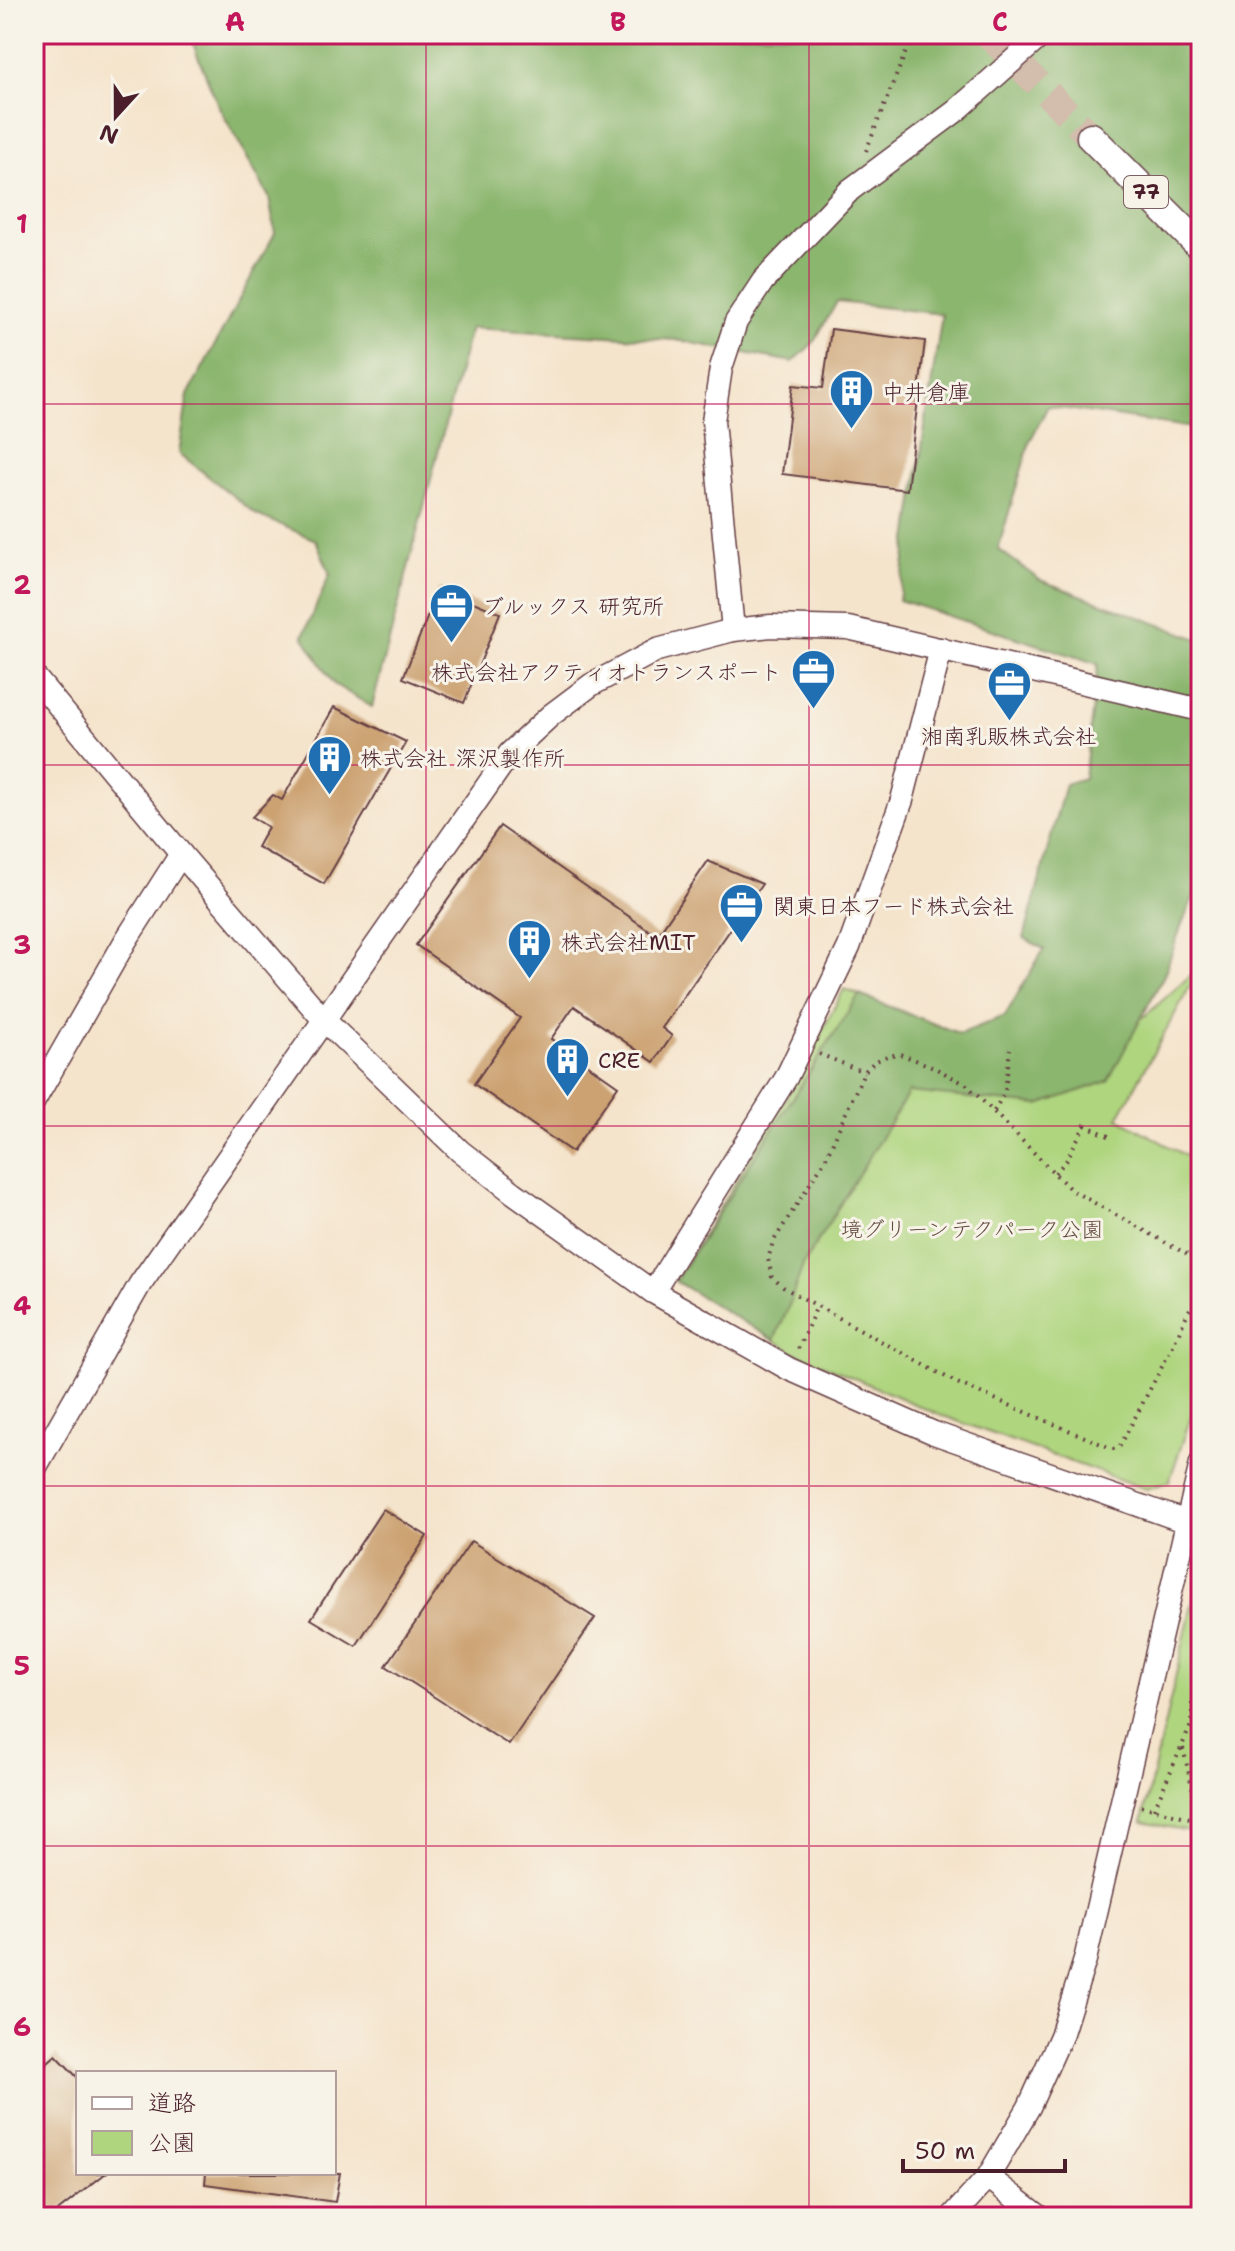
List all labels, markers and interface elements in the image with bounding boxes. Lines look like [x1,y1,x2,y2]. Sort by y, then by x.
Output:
text: A [225,4,245,39]
text: B [610,4,626,39]
text: C [992,4,1008,39]
north arrow [76,76,156,156]
text: N [96,118,122,151]
road number: 77 [1124,176,1168,208]
text: 1 [16,206,28,241]
building icon: 中井倉庫 [827,368,875,431]
place label: 中井倉庫 [882,378,970,407]
text: 2 [13,567,31,602]
office icon: ブルックス 研究所 [427,582,475,645]
place label: ブルックス 研究所 [482,592,664,621]
office icon: 株式会社アクティオトランスポート [789,648,837,711]
place label: 株式会社アクティオトランスポート [431,658,782,687]
office icon: 湘南乳販株式会社 [985,659,1033,722]
place label: 湘南乳販株式会社 [921,722,1097,751]
building icon: 株式会社 深沢製作所 [305,734,353,797]
place label: 株式会社 深沢製作所 [360,744,566,773]
office icon: 関東日本フード株式会社 [718,882,766,945]
place label: 関東日本フード株式会社 [773,892,1015,921]
building icon: 株式会社MIT [506,918,554,981]
text: 3 [13,927,31,962]
place label: 株式会社MIT [561,928,696,957]
building icon: CRE [543,1036,591,1099]
place label: CRE [598,1046,640,1075]
park label: 境グリーンテクパーク公園 [841,1215,1103,1244]
text: 4 [13,1288,31,1323]
text: 5 [14,1648,30,1683]
text: 6 [13,2009,31,2044]
legend [76,2071,336,2175]
text: 道路 [148,2087,196,2119]
scale bar [903,2123,1065,2173]
text: 公園 [148,2127,196,2159]
text: 50 m [915,2135,975,2167]

